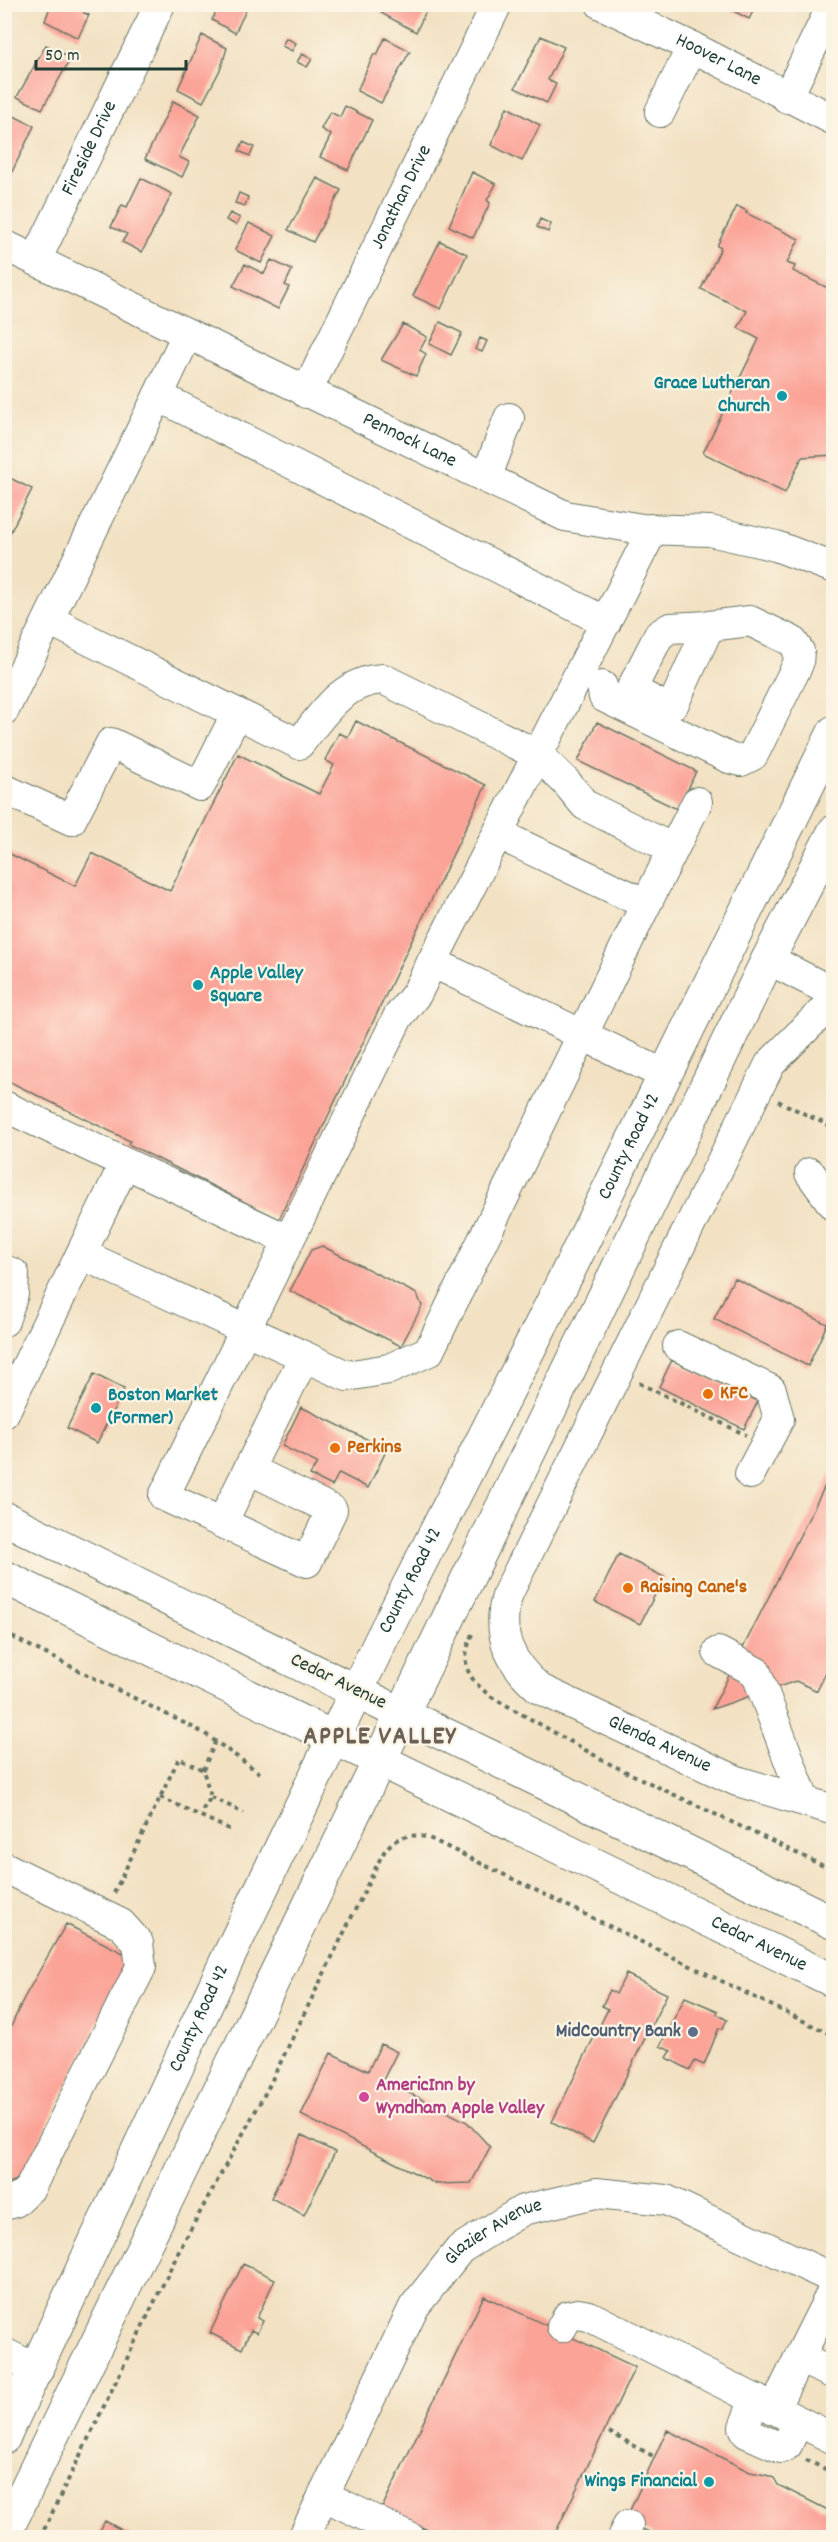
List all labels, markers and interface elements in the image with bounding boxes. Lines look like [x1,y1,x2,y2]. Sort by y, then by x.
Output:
street label: Hoover Lane [671,27,766,94]
scale bar [36,33,186,71]
text: 50 m [45,44,80,69]
street label: Fireside Drive [55,96,125,201]
street label: Jonathan Drive [365,140,440,254]
place label: Grace Lutheran Church [654,370,770,421]
marker: Grace Lutheran Church [775,389,789,403]
street label: Pennock Lane [357,406,461,476]
place label: Apple Valley Square [210,960,304,1011]
marker: Apple Valley Square [191,978,205,992]
street label: County Road 42 [592,1089,668,1205]
place label: KFC [720,1380,748,1408]
place label: Boston Market (Former) [108,1382,218,1433]
marker: KFC [701,1387,715,1401]
marker: Boston Market (Former) [89,1401,103,1415]
place label: Perkins [347,1434,402,1462]
marker: Perkins [328,1441,342,1455]
street label: County Road 42 [372,1523,450,1639]
place label: Raising Cane's [640,1574,747,1602]
marker: Raising Cane's [621,1581,635,1595]
street label: Cedar Avenue [285,1647,391,1717]
street label: Glenda Avenue [603,1709,716,1781]
district label: APPLE VALLEY [303,1719,457,1756]
street label: Cedar Avenue [706,1909,812,1980]
street label: County Road 42 [162,1960,237,2077]
place label: MidCountry Bank [556,2018,681,2046]
marker: MidCountry Bank [686,2025,700,2039]
place label: AmericInn by Wyndham Apple Valley [376,2072,545,2123]
marker: AmericInn by Wyndham Apple Valley [357,2090,371,2104]
street label: Glazier Avenue [438,2192,545,2272]
place label: Wings Financial [585,2468,697,2496]
marker: Wings Financial [702,2475,716,2489]

